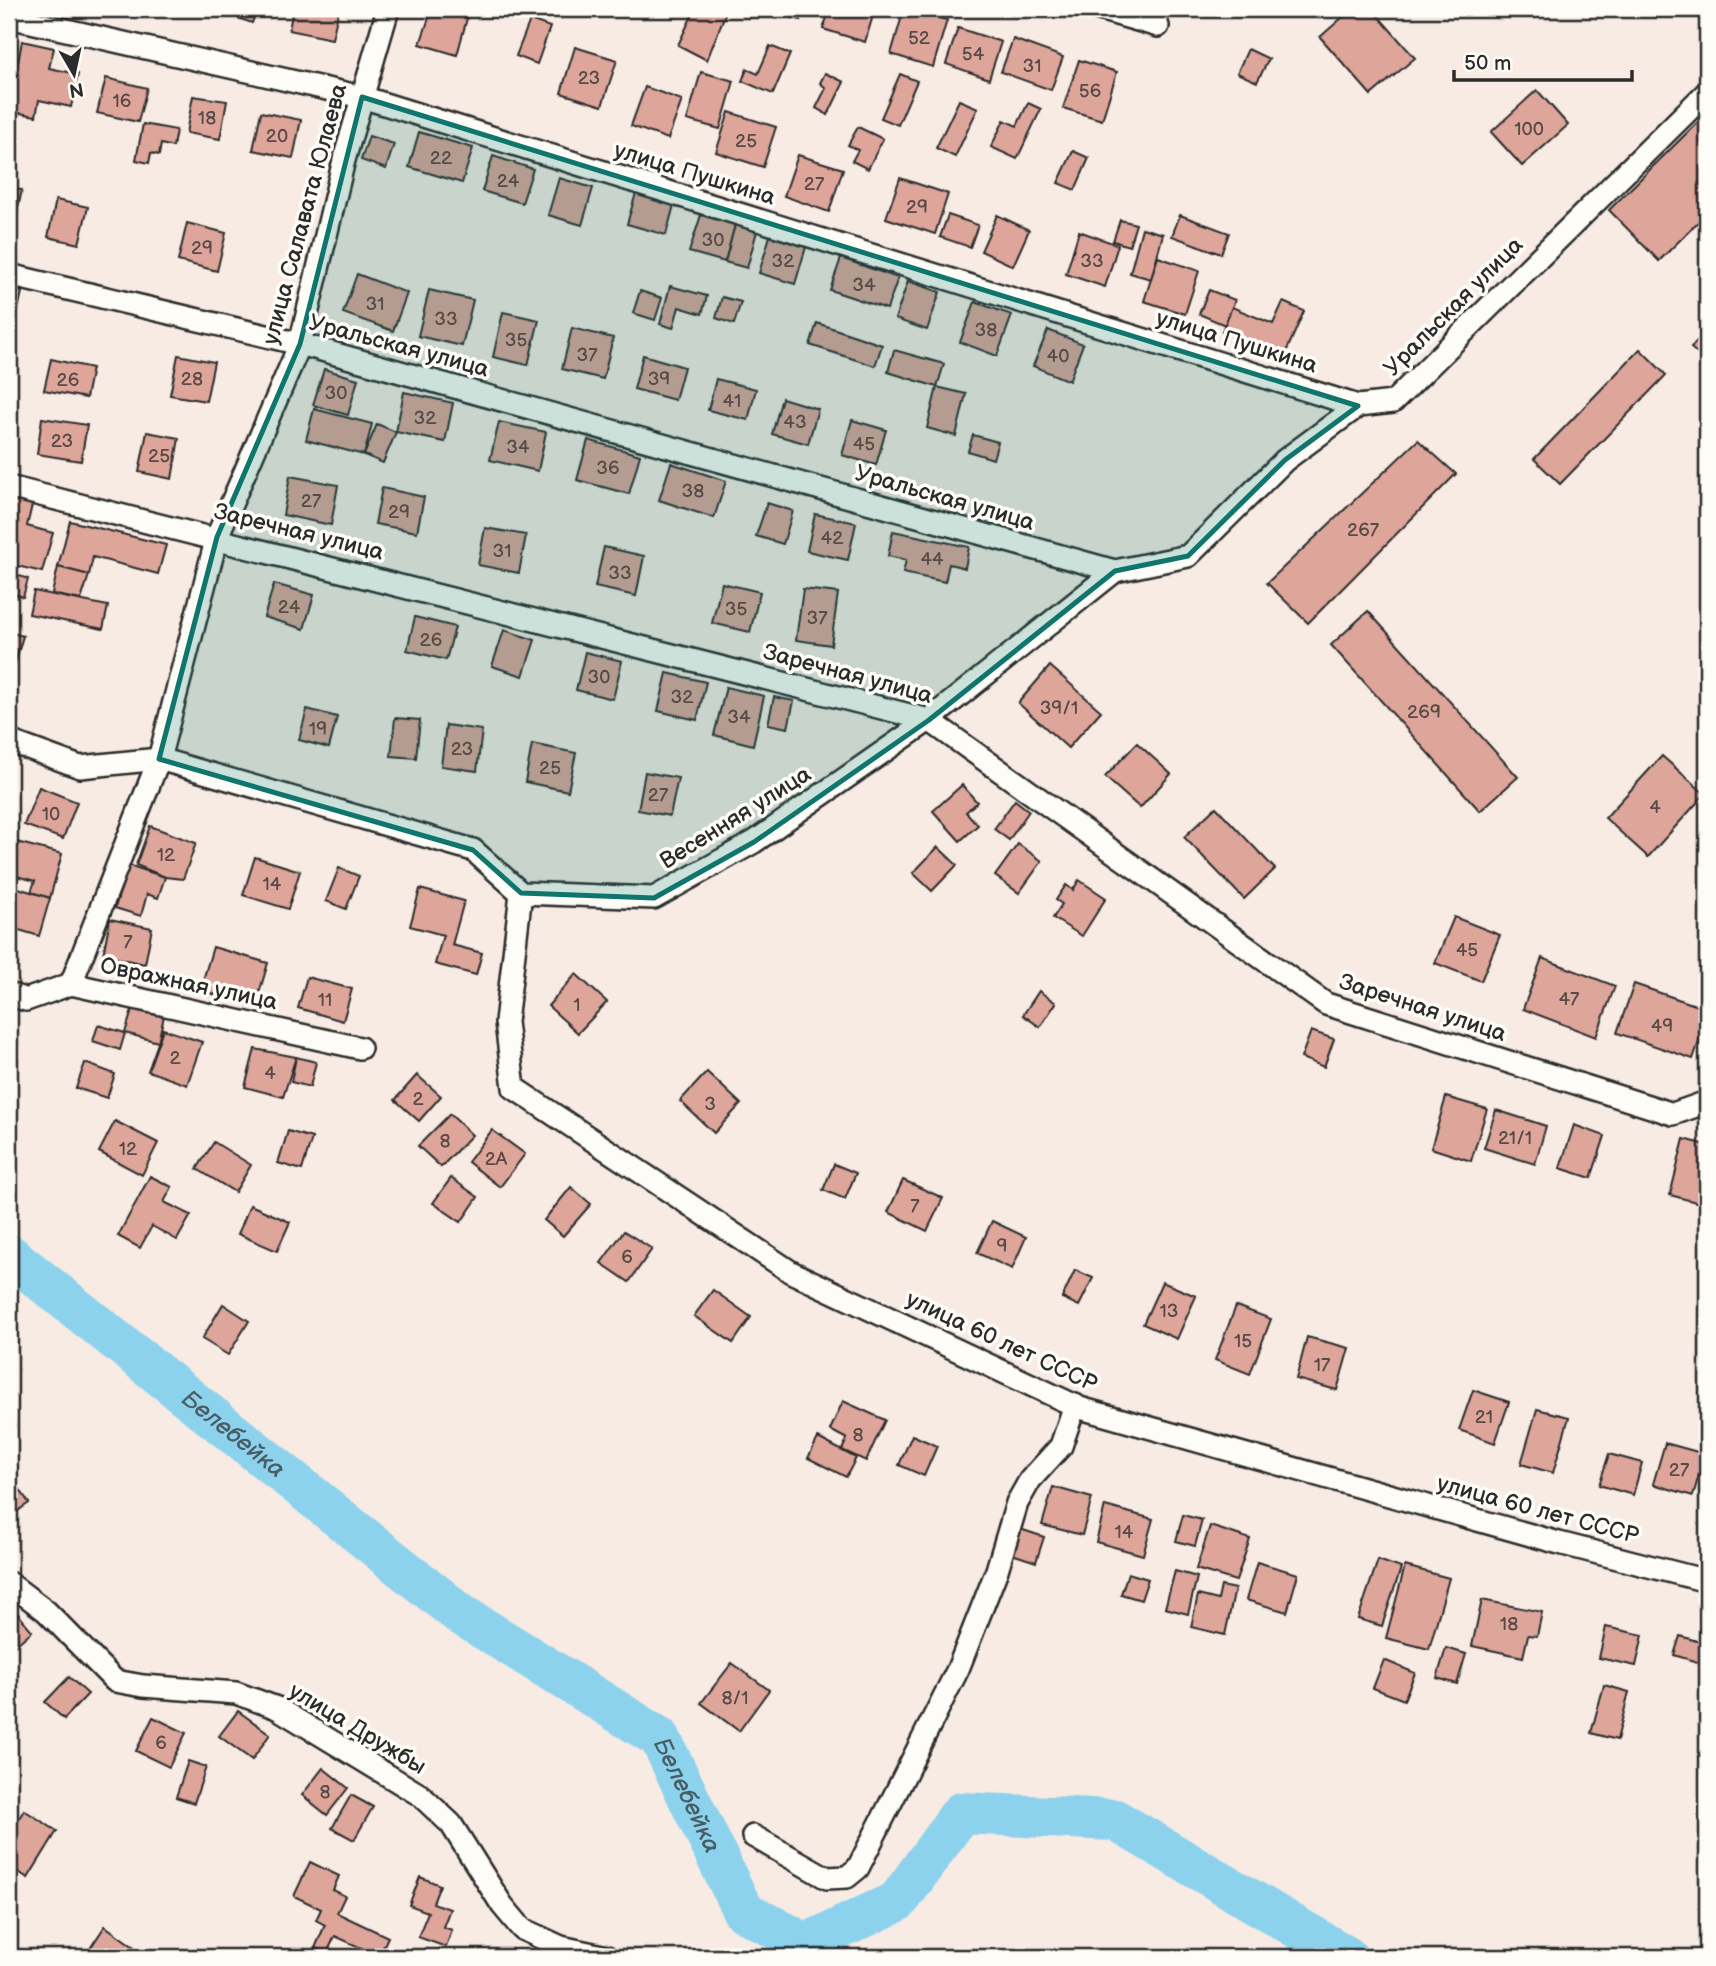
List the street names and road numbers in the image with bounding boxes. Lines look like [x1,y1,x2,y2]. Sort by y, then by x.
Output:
street label: улица Салавата Юлаева [257,80,353,348]
street label: улица Пушкина [611,136,779,212]
street label: Уральская улица [1378,231,1529,382]
street label: улица Пушкина [1153,304,1321,380]
street label: Уральская улица [306,308,492,384]
street label: Уральская улица [852,459,1038,537]
street label: Заречная улица [211,497,387,567]
street label: Заречная улица [760,638,936,710]
street label: Весенняя улица [655,760,817,876]
street label: Овражная улица [98,952,280,1017]
street label: Заречная улица [1336,968,1510,1048]
street label: улица 60 лет СССР [902,1285,1102,1399]
street label: улица 60 лет СССР [1434,1470,1642,1550]
street label: улица Дружбы [284,1677,431,1781]

